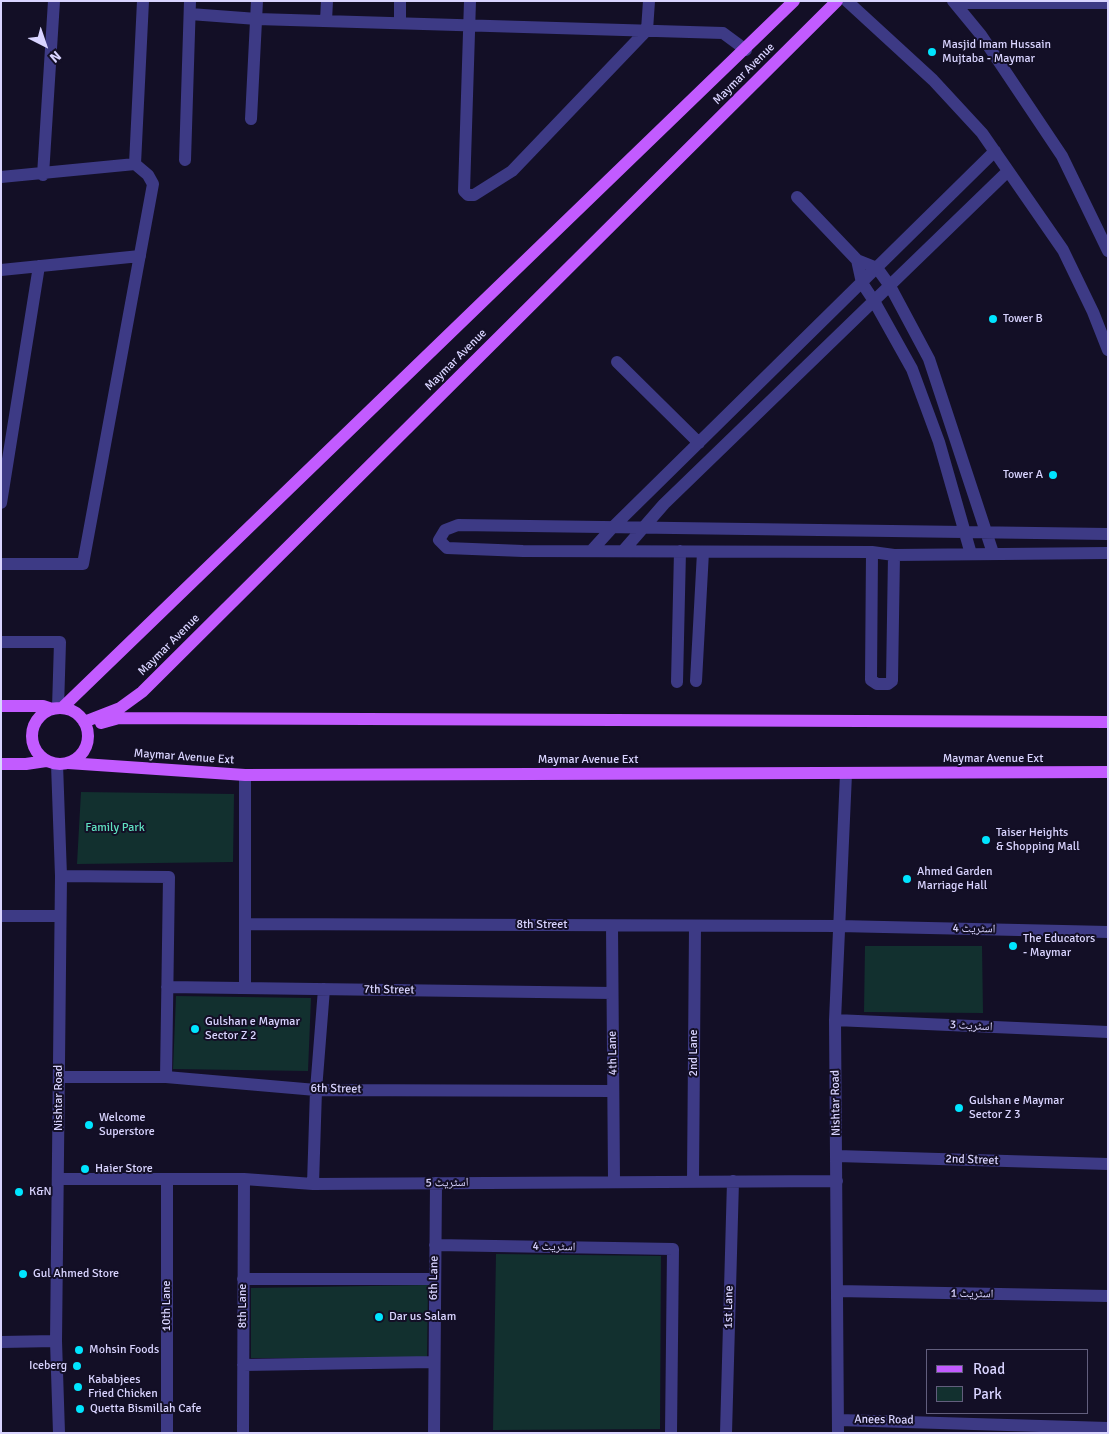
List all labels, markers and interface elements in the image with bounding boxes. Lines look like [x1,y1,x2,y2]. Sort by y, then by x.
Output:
north arrow [20,20,70,70]
place label: Masjid Imam Hussain Mujtaba - Maymar [942,38,1051,66]
street label: Maymar Avenue [710,40,778,108]
marker: Masjid Imam Hussain Mujtaba - Maymar [926,46,938,58]
text: N [46,47,64,66]
place label: Tower B [1003,312,1043,326]
marker: Tower B [987,313,999,325]
street label: Maymar Avenue [422,326,490,394]
place label: Tower A [1003,468,1043,482]
marker: Tower A [1047,469,1059,481]
street label: Maymar Avenue [135,611,203,679]
street label: Maymar Avenue Ext [133,746,235,768]
street label: Maymar Avenue Ext [943,752,1043,766]
street label: Maymar Avenue Ext [538,753,638,767]
park label: Family Park [85,821,145,835]
place label: Taiser Heights & Shopping Mall [996,826,1080,854]
marker: Taiser Heights & Shopping Mall [980,834,992,846]
place label: Ahmed Garden Marriage Hall [917,865,992,893]
marker: Ahmed Garden Marriage Hall [901,873,913,885]
street label: 8th Street [516,918,568,932]
street label: اسٹریٹ 4 [952,921,996,937]
place label: The Educators - Maymar [1023,932,1095,960]
marker: The Educators - Maymar [1007,940,1019,952]
street label: 7th Street [363,982,415,998]
place label: Gulshan e Maymar Sector Z 2 [205,1015,300,1043]
street label: اسٹریٹ 3 [949,1018,993,1034]
marker: Gulshan e Maymar Sector Z 2 [189,1023,201,1035]
street label: 2nd Lane [687,1030,701,1076]
street label: 4th Lane [605,1031,621,1075]
street label: Nishtar Road [52,1065,66,1131]
street label: Nishtar Road [828,1070,844,1136]
street label: 6th Street [310,1081,362,1097]
place label: Gulshan e Maymar Sector Z 3 [969,1094,1064,1122]
marker: Gulshan e Maymar Sector Z 3 [953,1102,965,1114]
place label: Welcome Superstore [99,1111,155,1139]
marker: Welcome Superstore [83,1119,95,1131]
street label: 2nd Street [945,1152,999,1168]
place label: Haier Store [95,1162,153,1176]
marker: Haier Store [79,1163,91,1175]
street label: اسٹریٹ 5 [425,1175,469,1191]
place label: K&N [29,1185,52,1199]
marker: K&N [13,1186,25,1198]
street label: اسٹریٹ 4 [532,1239,576,1255]
street label: 6th Lane [426,1256,442,1300]
place label: Gul Ahmed Store [33,1267,119,1281]
marker: Gul Ahmed Store [17,1268,29,1280]
street label: 10th Lane [160,1280,174,1332]
street label: 8th Lane [236,1284,250,1328]
street label: 1st Lane [721,1285,737,1329]
street label: اسٹریٹ 1 [950,1286,994,1302]
place label: Dar us Salam [389,1310,456,1324]
marker: Dar us Salam [373,1311,385,1323]
place label: Mohsin Foods [89,1343,159,1357]
marker: Mohsin Foods [73,1344,85,1356]
legend [926,1349,1089,1414]
place label: Iceberg [29,1359,67,1373]
marker: Iceberg [71,1360,83,1372]
text: Road [973,1360,1005,1378]
place label: Kababjees Fried Chicken [88,1373,158,1401]
marker: Kababjees Fried Chicken [72,1381,84,1393]
text: Park [973,1385,1002,1403]
place label: Quetta Bismillah Cafe [90,1402,201,1416]
marker: Quetta Bismillah Cafe [74,1403,86,1415]
street label: Anees Road [854,1412,914,1428]

